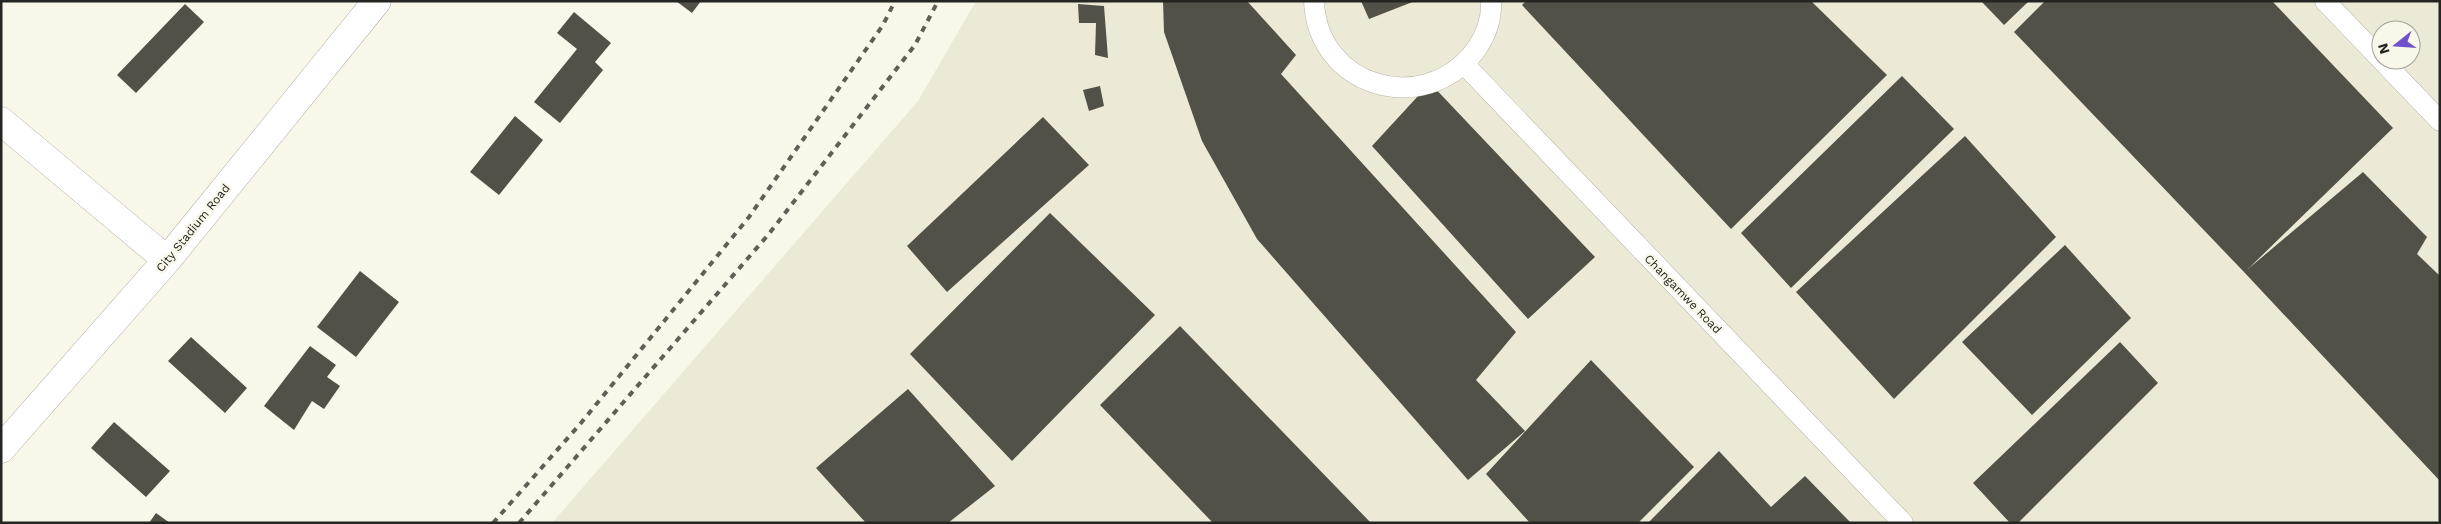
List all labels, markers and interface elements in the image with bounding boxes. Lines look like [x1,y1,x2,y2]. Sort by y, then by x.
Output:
north arrow [2371,20,2421,70]
text: N [2374,42,2393,56]
street label: City Stadium Road [153,181,233,275]
street label: Changamwe Road [1642,252,1724,336]

